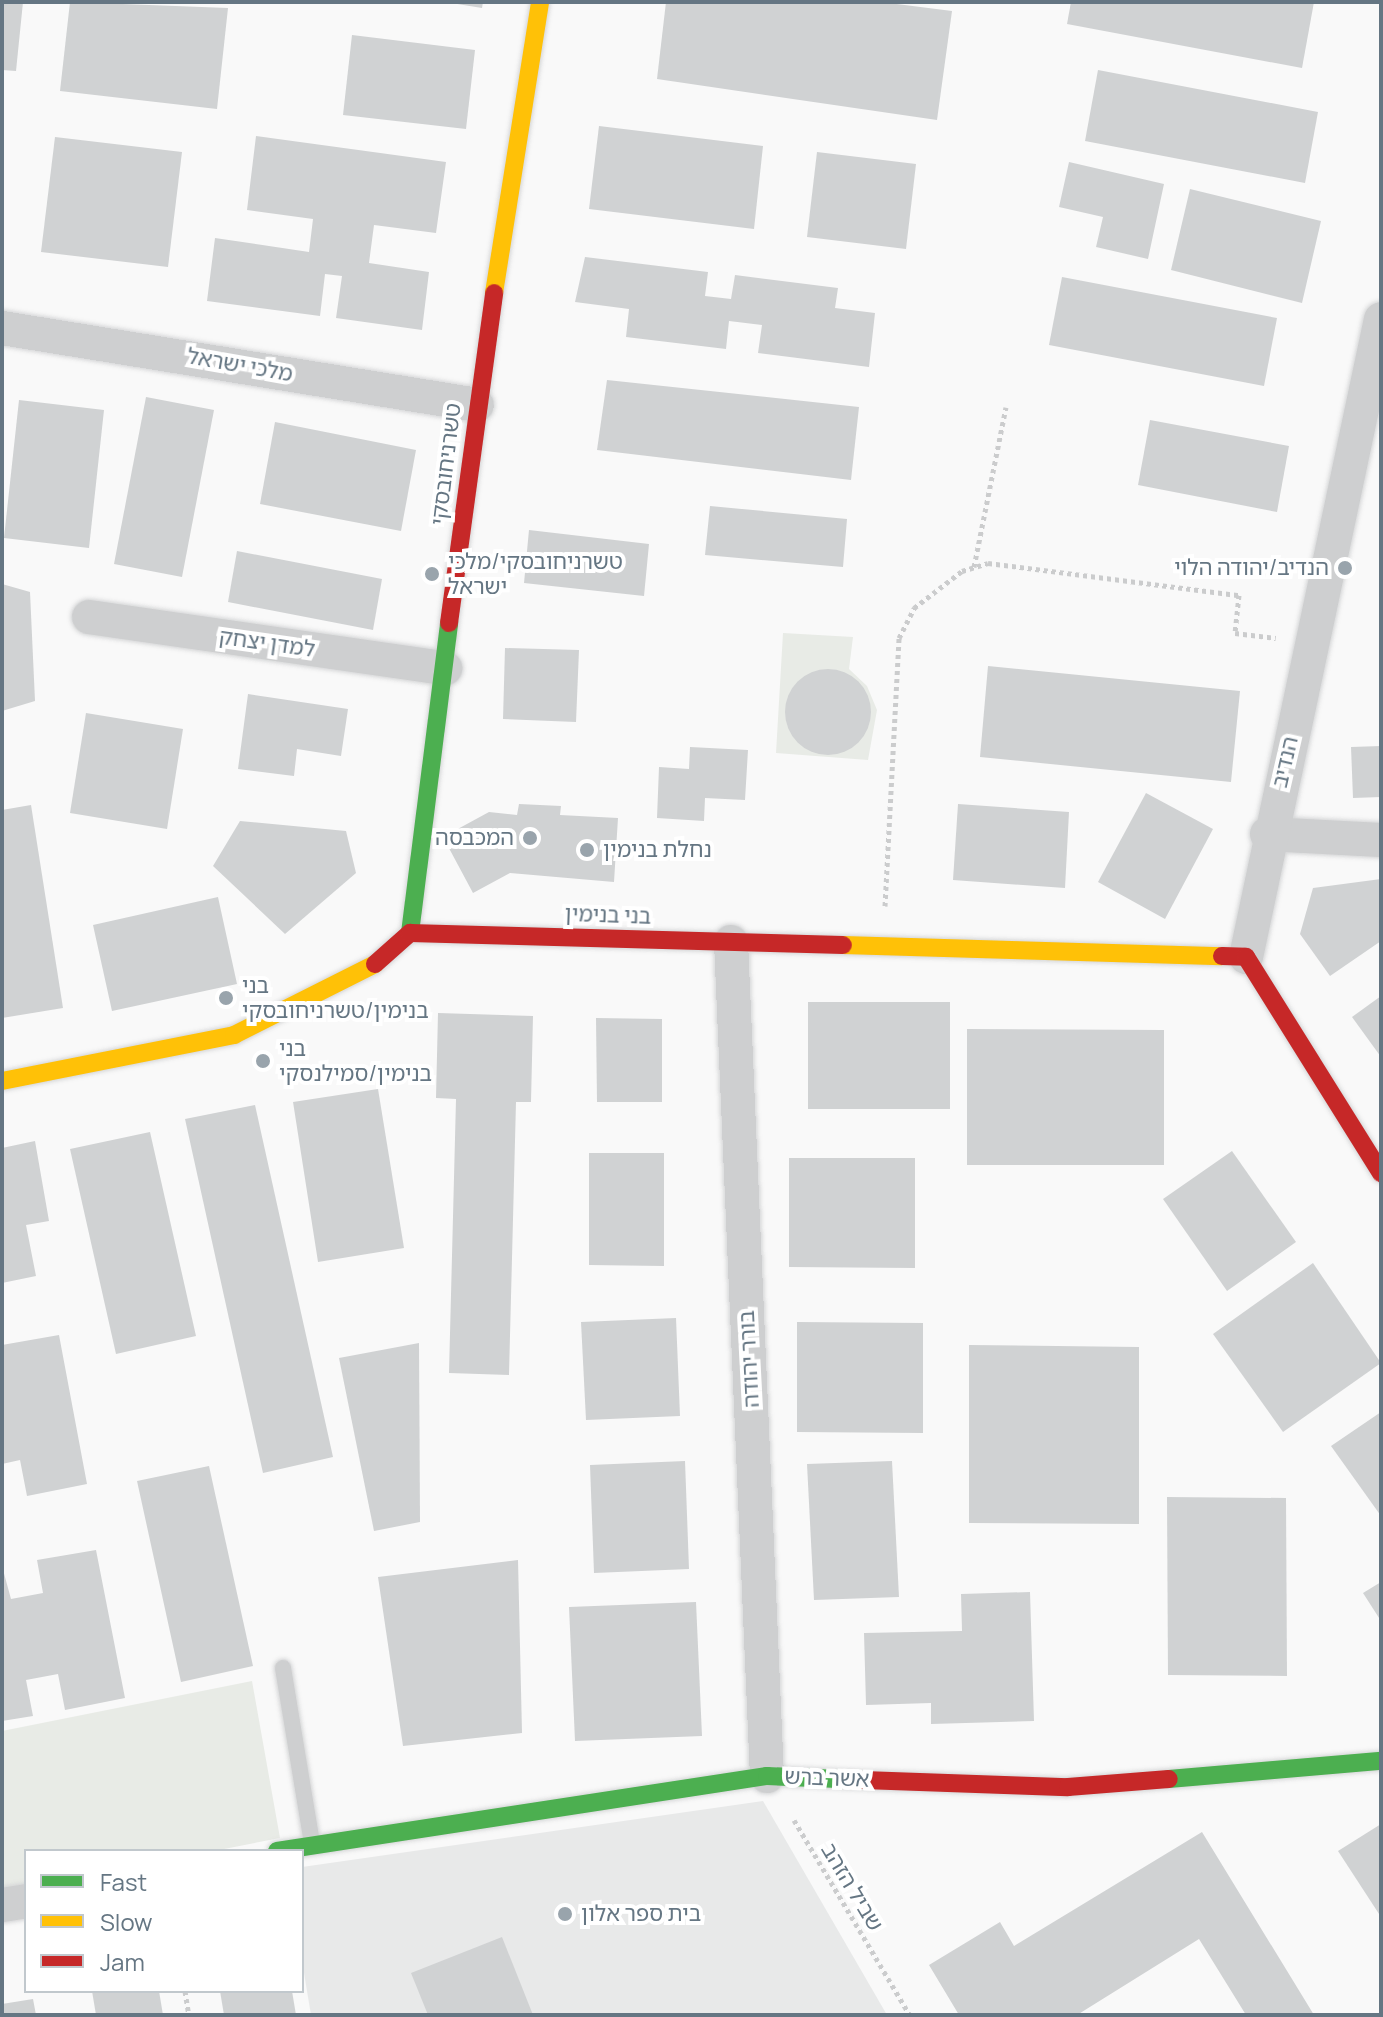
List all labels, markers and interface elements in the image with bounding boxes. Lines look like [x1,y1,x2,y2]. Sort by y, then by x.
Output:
street label: מלכי ישראל [185,343,295,387]
street label: טשרניחובסקי [425,401,467,527]
place label: טשרניחובסקי/מלכי ישראל [448,548,623,600]
place label: הנדיב/יהודה הלוי [1174,555,1329,581]
marker: הנדיב/יהודה הלוי [1336,559,1354,577]
marker: טשרניחובסקי/מלכי ישראל [423,565,441,583]
street label: למדן יצחק [217,623,317,663]
street label: הנדיב [1266,734,1304,790]
place label: המכבסה [435,825,514,851]
marker: המכבסה [521,829,539,847]
place label: נחלת בנימין [603,837,712,863]
marker: נחלת בנימין [578,841,596,859]
street label: בני בנימין [564,900,652,930]
place label: בני בנימין/טשרניחובסקי [242,972,429,1024]
marker: בני בנימין/טשרניחובסקי [217,989,235,1007]
place label: בני בנימין/סמילנסקי [279,1035,432,1086]
marker: בני בנימין/סמילנסקי [254,1052,272,1070]
street label: בורר יהודה [733,1310,765,1408]
street label: אשר ברש [784,1763,870,1793]
street label: שביל הזהב [815,1838,889,1936]
legend [24,1849,304,1993]
text: Fast [100,1865,147,1898]
place label: בית ספר אלון [581,1901,701,1927]
text: Slow [100,1905,153,1938]
marker: בית ספר אלון [556,1905,574,1923]
text: Jam [100,1945,145,1978]

